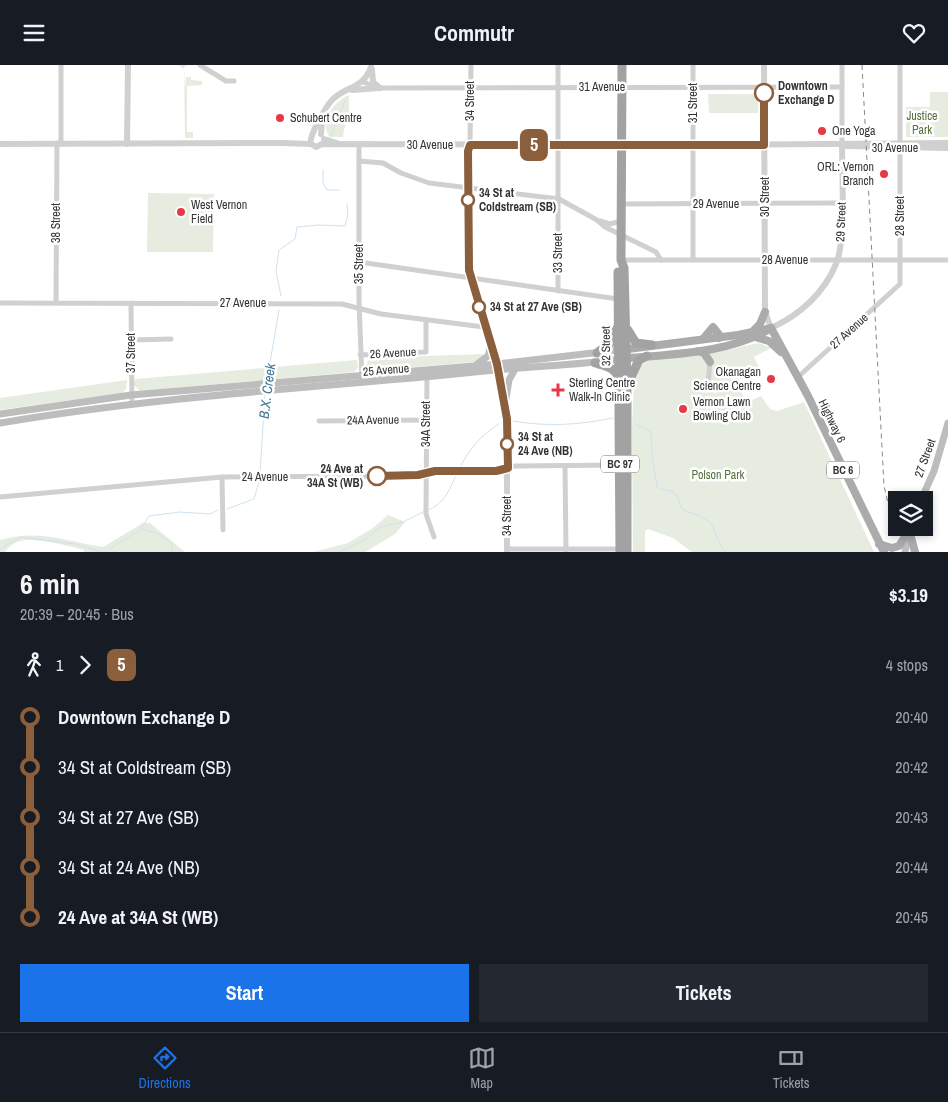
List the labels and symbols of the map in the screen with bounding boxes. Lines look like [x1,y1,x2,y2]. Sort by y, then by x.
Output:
place label: Downtown Exchange D [778,78,834,108]
street label: 31 Avenue [579,79,625,95]
street label: 34 Street [462,81,478,121]
street label: 31 Street [685,83,701,123]
marker: Downtown Exchange D [754,83,774,103]
park label: Justice Park [906,108,938,138]
place label: Schubert Centre [290,110,362,126]
marker: Schubert Centre [274,112,286,124]
place label: One Yoga [832,123,876,139]
marker: One Yoga [816,125,828,137]
line badge: 5 [518,129,550,161]
street label: 30 Avenue [407,137,453,153]
street label: 30 Avenue [872,140,918,156]
place label: ORL: Vernon Branch [817,159,874,189]
marker: ORL: Vernon Branch [878,168,890,180]
street label: 30 Street [757,177,773,217]
place label: 34 St at Coldstream (SB) [479,185,556,215]
marker: 34 St at Coldstream (SB) [461,193,475,207]
street label: 29 Avenue [693,196,739,212]
street label: 28 Street [892,196,908,236]
place label: West Vernon Field [191,197,247,227]
street label: 29 Street [832,202,850,242]
street label: 38 Street [48,203,64,243]
marker: West Vernon Field [175,206,187,218]
street label: 33 Street [550,233,566,273]
street label: 35 Street [351,244,367,284]
street label: 28 Avenue [762,252,808,268]
street label: 27 Avenue [220,295,266,311]
place label: 34 St at 27 Ave (SB) [490,299,582,315]
marker: 34 St at 27 Ave (SB) [472,300,486,314]
street label: 27 Avenue [826,310,872,352]
street label: 32 Street [598,326,614,366]
street label: 37 Street [123,333,139,373]
street label: 26 Avenue [369,344,417,362]
street label: 25 Avenue [362,360,410,380]
water label: B.X. Creek [255,361,279,420]
place label: Okanagan Science Centre [693,364,761,394]
marker: Okanagan Science Centre [765,373,777,385]
place label: Sterling Centre Walk-In Clinic [569,375,635,405]
marker: Sterling Centre Walk-In Clinic [551,383,565,397]
place label: Vernon Lawn Bowling Club [693,394,751,424]
street label: Highway 6 [815,397,849,445]
street label: 34A Street [418,401,434,447]
marker: Vernon Lawn Bowling Club [677,403,689,415]
street label: 24A Avenue [347,412,399,428]
place label: 34 St at 24 Ave (NB) [518,429,573,459]
street label: 27 Street [911,436,939,480]
marker: 34 St at 24 Ave (NB) [500,437,514,451]
road number: BC 97 [601,455,639,473]
place label: 24 Ave at 34A St (WB) [307,461,364,491]
road number: BC 6 [827,461,859,479]
marker: 24 Ave at 34A St (WB) [367,466,387,486]
park label: Polson Park [691,467,745,483]
street label: 24 Avenue [242,469,288,485]
street label: 34 Street [499,496,515,536]

